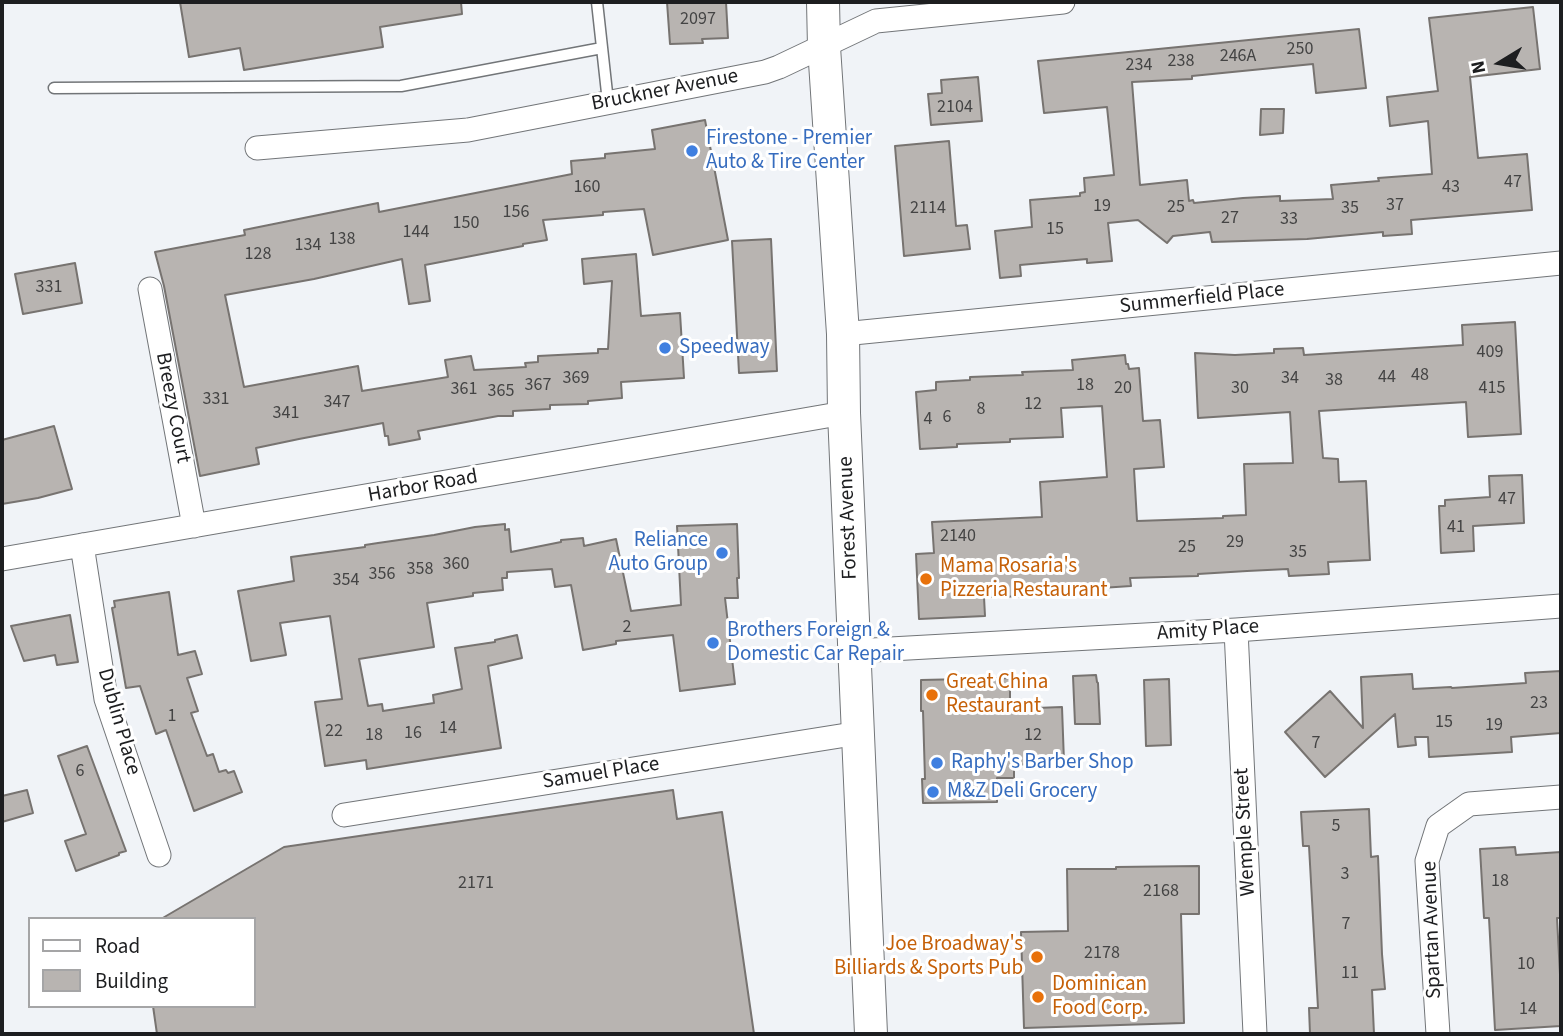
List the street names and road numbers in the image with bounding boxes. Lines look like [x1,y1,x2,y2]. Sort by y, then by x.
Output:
street label: Bruckner Avenue [589,64,741,118]
street label: Summerfield Place [1118,278,1286,320]
street label: Breezy Court [149,350,195,466]
street label: Forest Avenue [834,456,864,580]
street label: Harbor Road [366,465,480,509]
street label: Amity Place [1156,615,1260,647]
street label: Dublin Place [91,666,145,778]
street label: Samuel Place [541,752,661,796]
street label: Wemple Street [1230,767,1262,897]
street label: Spartan Avenue [1418,861,1448,999]

